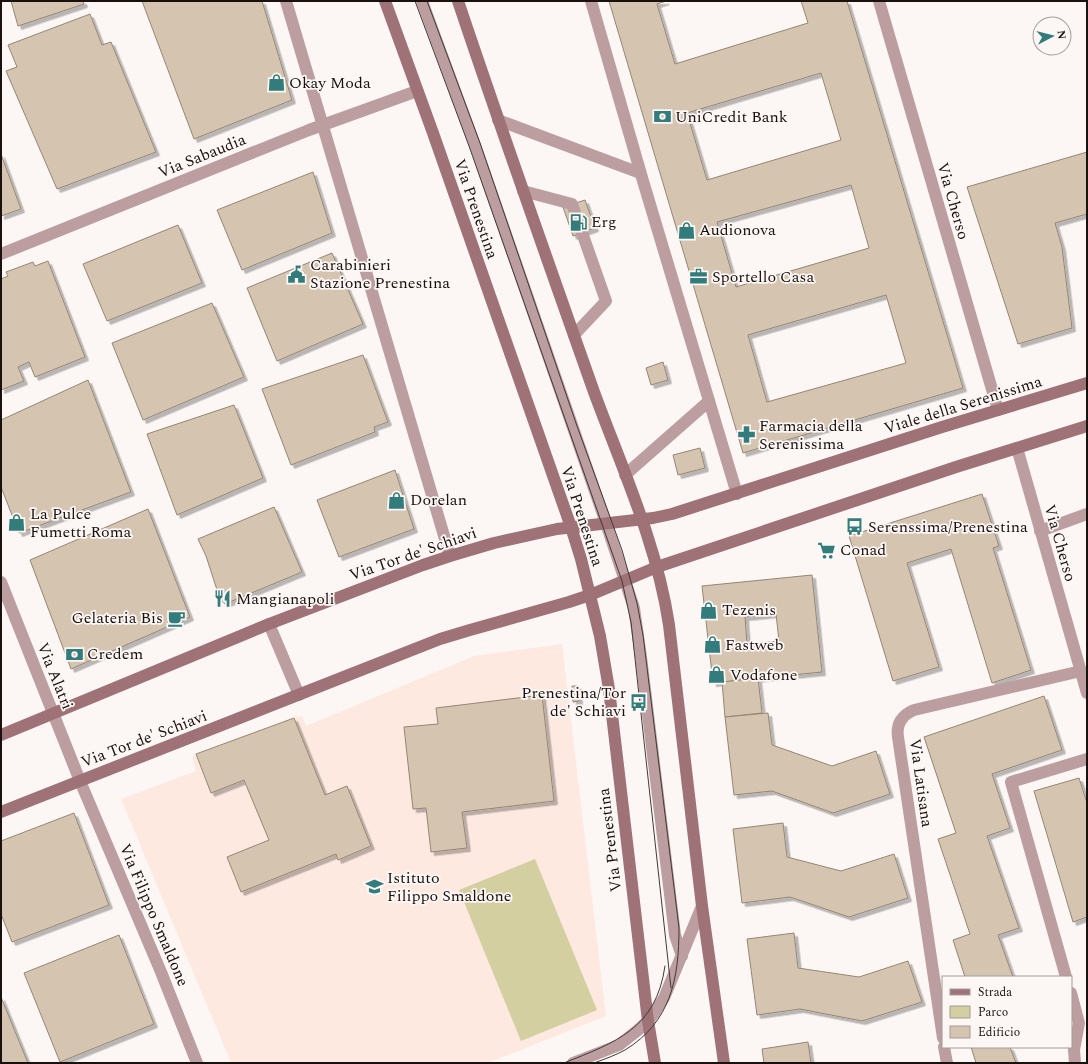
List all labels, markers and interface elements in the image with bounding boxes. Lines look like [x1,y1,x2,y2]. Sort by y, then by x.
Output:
north arrow [1032,16,1072,56]
text: N [1052,29,1070,40]
place label: Okay Moda [289,71,371,95]
shop icon: Okay Moda [266,73,286,93]
place label: UniCredit Bank [675,105,788,129]
bank icon: UniCredit Bank [652,107,672,127]
street label: Via Sabaudia [154,127,250,185]
street label: Via Prenestina [448,156,504,262]
street label: Via Cherso [931,160,975,242]
place label: Erg [591,210,617,234]
fuel station icon: Erg [568,212,588,232]
place label: Audionova [699,218,776,242]
shop icon: Audionova [676,220,696,240]
place label: Carabinieri Stazione Prenestina [310,253,450,295]
public building icon: Carabinieri Stazione Prenestina [287,264,307,284]
place label: Sportello Casa [712,265,814,289]
office icon: Sportello Casa [689,267,709,287]
street label: Viale della Serenissima [881,369,1045,440]
place label: Farmacia della Serenissima [759,414,863,456]
pharmacy icon: Farmacia della Serenissima [736,425,756,445]
street label: Via Prenestina [554,463,610,569]
place label: Dorelan [410,488,467,512]
shop icon: Dorelan [387,490,407,510]
place label: La Pulce Fumetti Roma [30,502,131,544]
street label: Via Cherso [1038,502,1082,584]
shop icon: La Pulce Fumetti Roma [7,513,27,533]
place label: Serenssima/Prenestina [868,515,1028,539]
bus stop icon: Serenssima/Prenestina [845,517,865,537]
street label: Via Tor de' Schiavi [346,521,480,587]
place label: Conad [840,538,886,562]
supermarket icon: Conad [817,540,837,560]
place label: Mangianapoli [236,587,335,611]
restaurant icon: Mangianapoli [213,589,233,609]
place label: Tezenis [722,598,776,622]
shop icon: Tezenis [699,600,719,620]
place label: Gelateria Bis [71,606,163,630]
cafe icon: Gelateria Bis [166,608,186,628]
place label: Fastweb [725,633,784,657]
shop icon: Fastweb [702,635,722,655]
street label: Via Alatri [31,639,79,713]
place label: Credem [87,642,143,666]
bank icon: Credem [64,644,84,664]
place label: Vodafone [730,663,798,687]
shop icon: Vodafone [707,665,727,685]
place label: Prenestina/Tor de' Schiavi [521,681,626,723]
bus stop icon: Prenestina/Tor de' Schiavi [629,692,649,712]
street label: Via Tor de' Schiavi [77,704,211,774]
street label: Via Latisana [903,737,939,829]
street label: Via Prenestina [592,787,628,893]
street label: Via Filippo Smaldone [113,840,195,990]
place label: Istituto Filippo Smaldone [387,866,512,908]
school or university icon: Istituto Filippo Smaldone [364,877,384,897]
legend [942,976,1072,1048]
text: Strada [978,983,1012,1002]
text: Parco [978,1003,1008,1022]
text: Edificio [978,1023,1020,1042]

